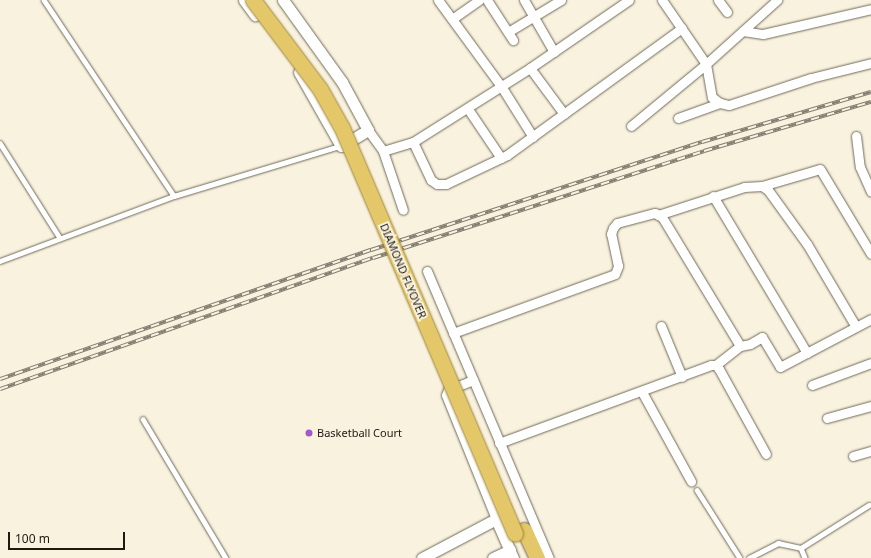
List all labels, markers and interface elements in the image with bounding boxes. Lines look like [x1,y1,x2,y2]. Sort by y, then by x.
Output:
street label: DIAMOND FLYOVER [377,222,429,320]
place label: Basketball Court [317,426,402,440]
marker: Basketball Court [304,428,314,438]
scale bar [10,524,127,550]
text: 100 m [15,530,50,547]

